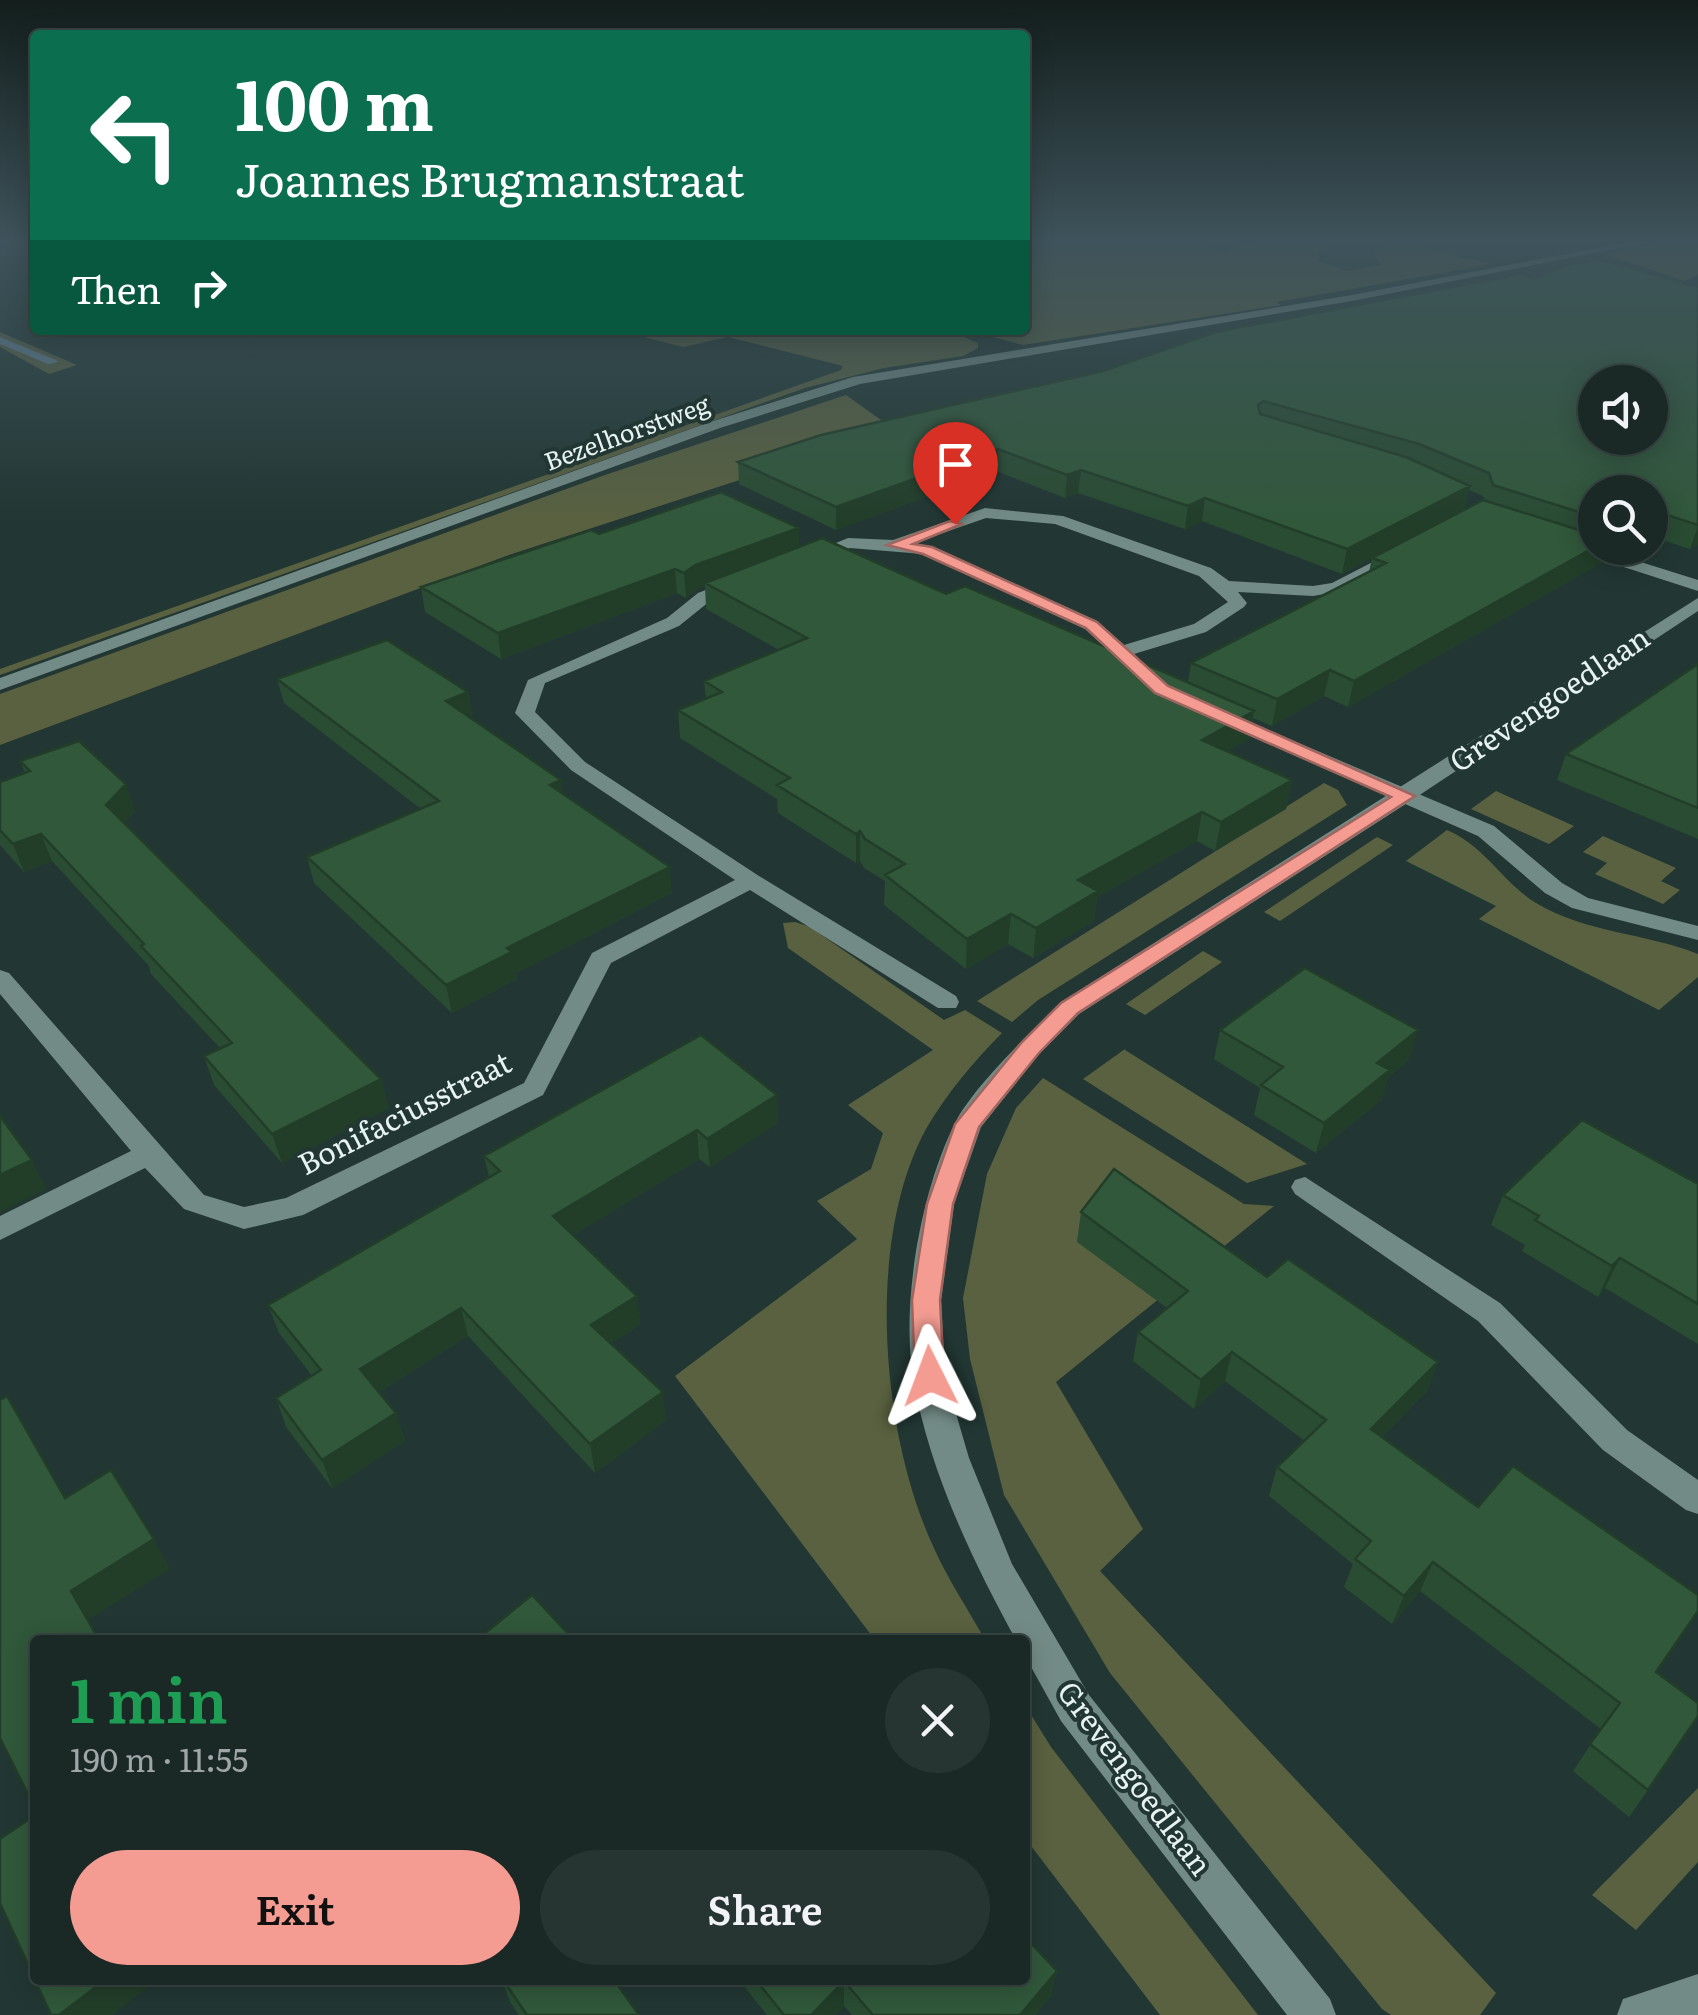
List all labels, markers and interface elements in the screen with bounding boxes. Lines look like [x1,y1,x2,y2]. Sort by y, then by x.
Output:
text: 100 m [235,49,434,153]
icon: left [70,70,200,200]
text: Joannes Brugmanstraat [235,144,745,211]
text: Then [70,259,161,316]
icon: right [181,260,236,315]
map controls [1578,365,1668,565]
button: sound [1578,365,1668,455]
street label: Bezelhorstweg [539,384,715,479]
pin [913,422,998,525]
icon: arrive [928,437,983,492]
button: search [1578,475,1668,565]
street label: Grevengoedlaan [1439,614,1657,781]
street label: Bonifaciusstraat [289,1039,518,1184]
position arrow [878,1324,982,1428]
text: 1 min [70,1652,228,1741]
button: close [885,1668,990,1773]
street label: Grevengoedlaan [1049,1671,1224,1884]
text: 190 m · 11:55 [70,1734,248,1782]
button: Exit [70,1850,520,1965]
button: Share [540,1850,990,1965]

